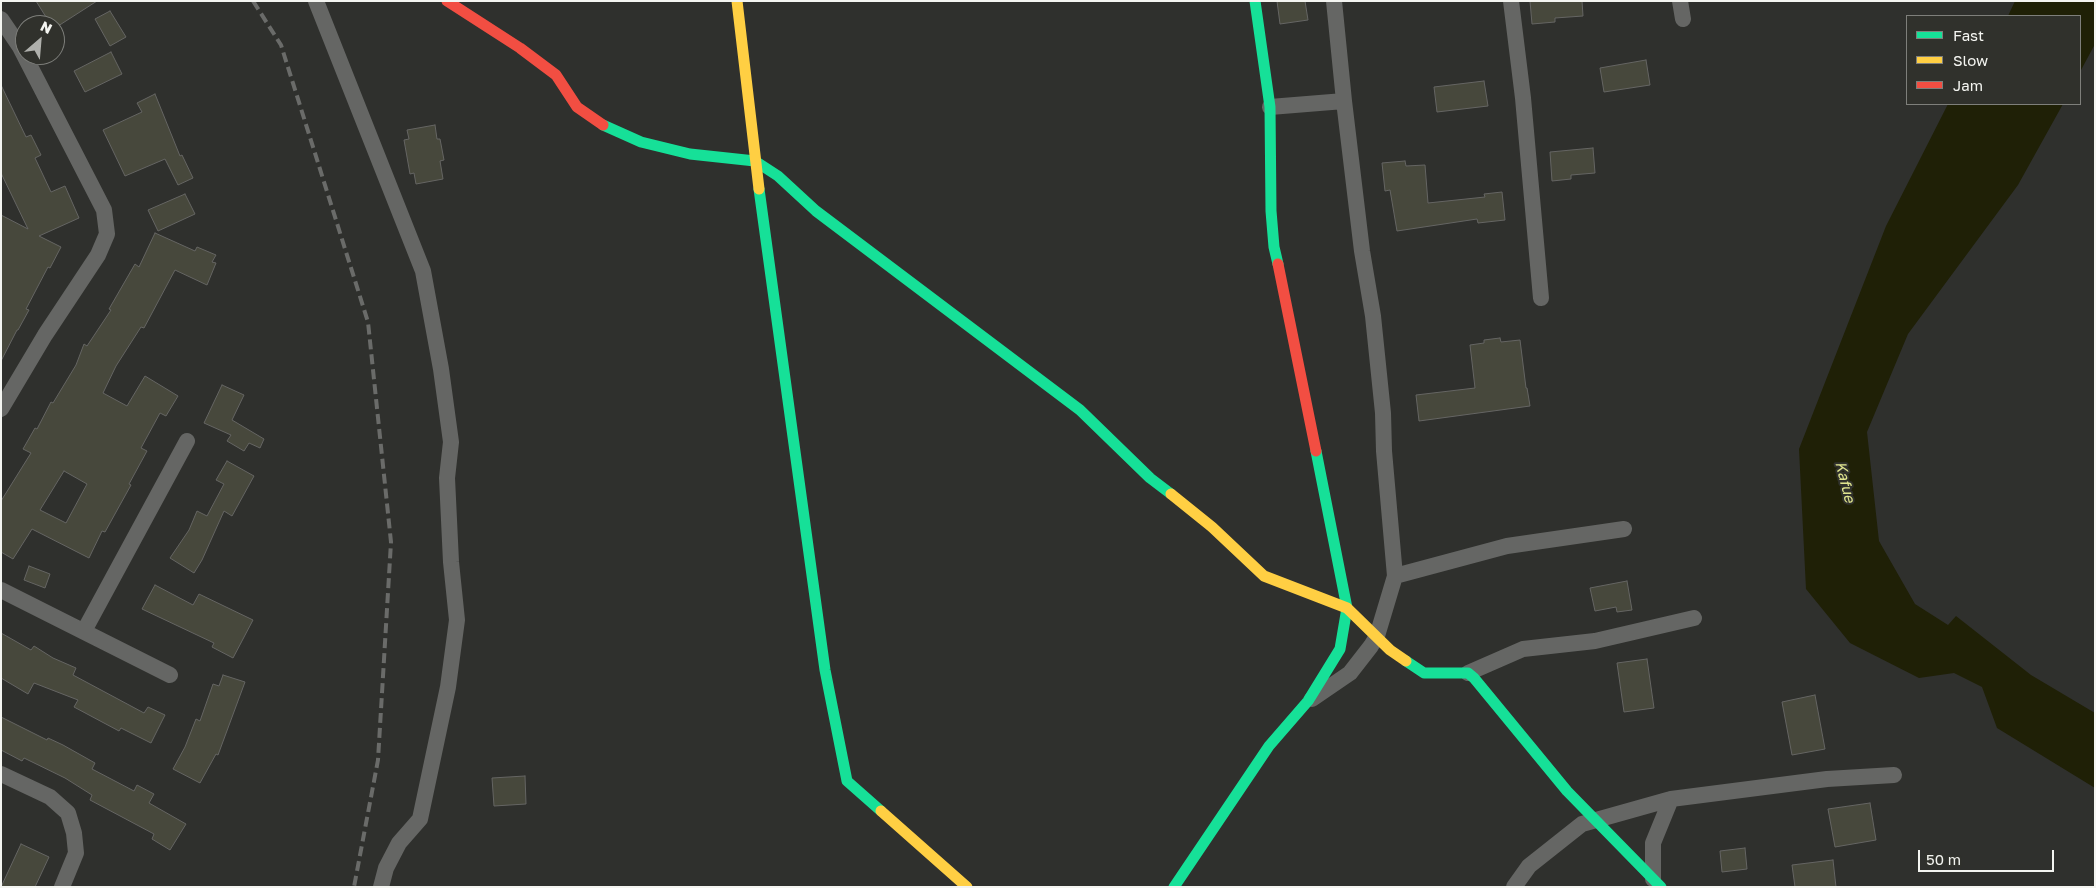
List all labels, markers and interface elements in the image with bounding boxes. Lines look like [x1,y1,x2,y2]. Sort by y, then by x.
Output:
north arrow [15,15,65,65]
legend [1906,15,2081,105]
text: N [38,17,55,37]
text: Fast [1953,26,1984,44]
text: Slow [1953,51,1988,69]
text: Jam [1953,76,1983,94]
water label: Kafue [1831,459,1859,505]
scale bar [1921,840,2057,872]
text: 50 m [1926,850,1961,868]

